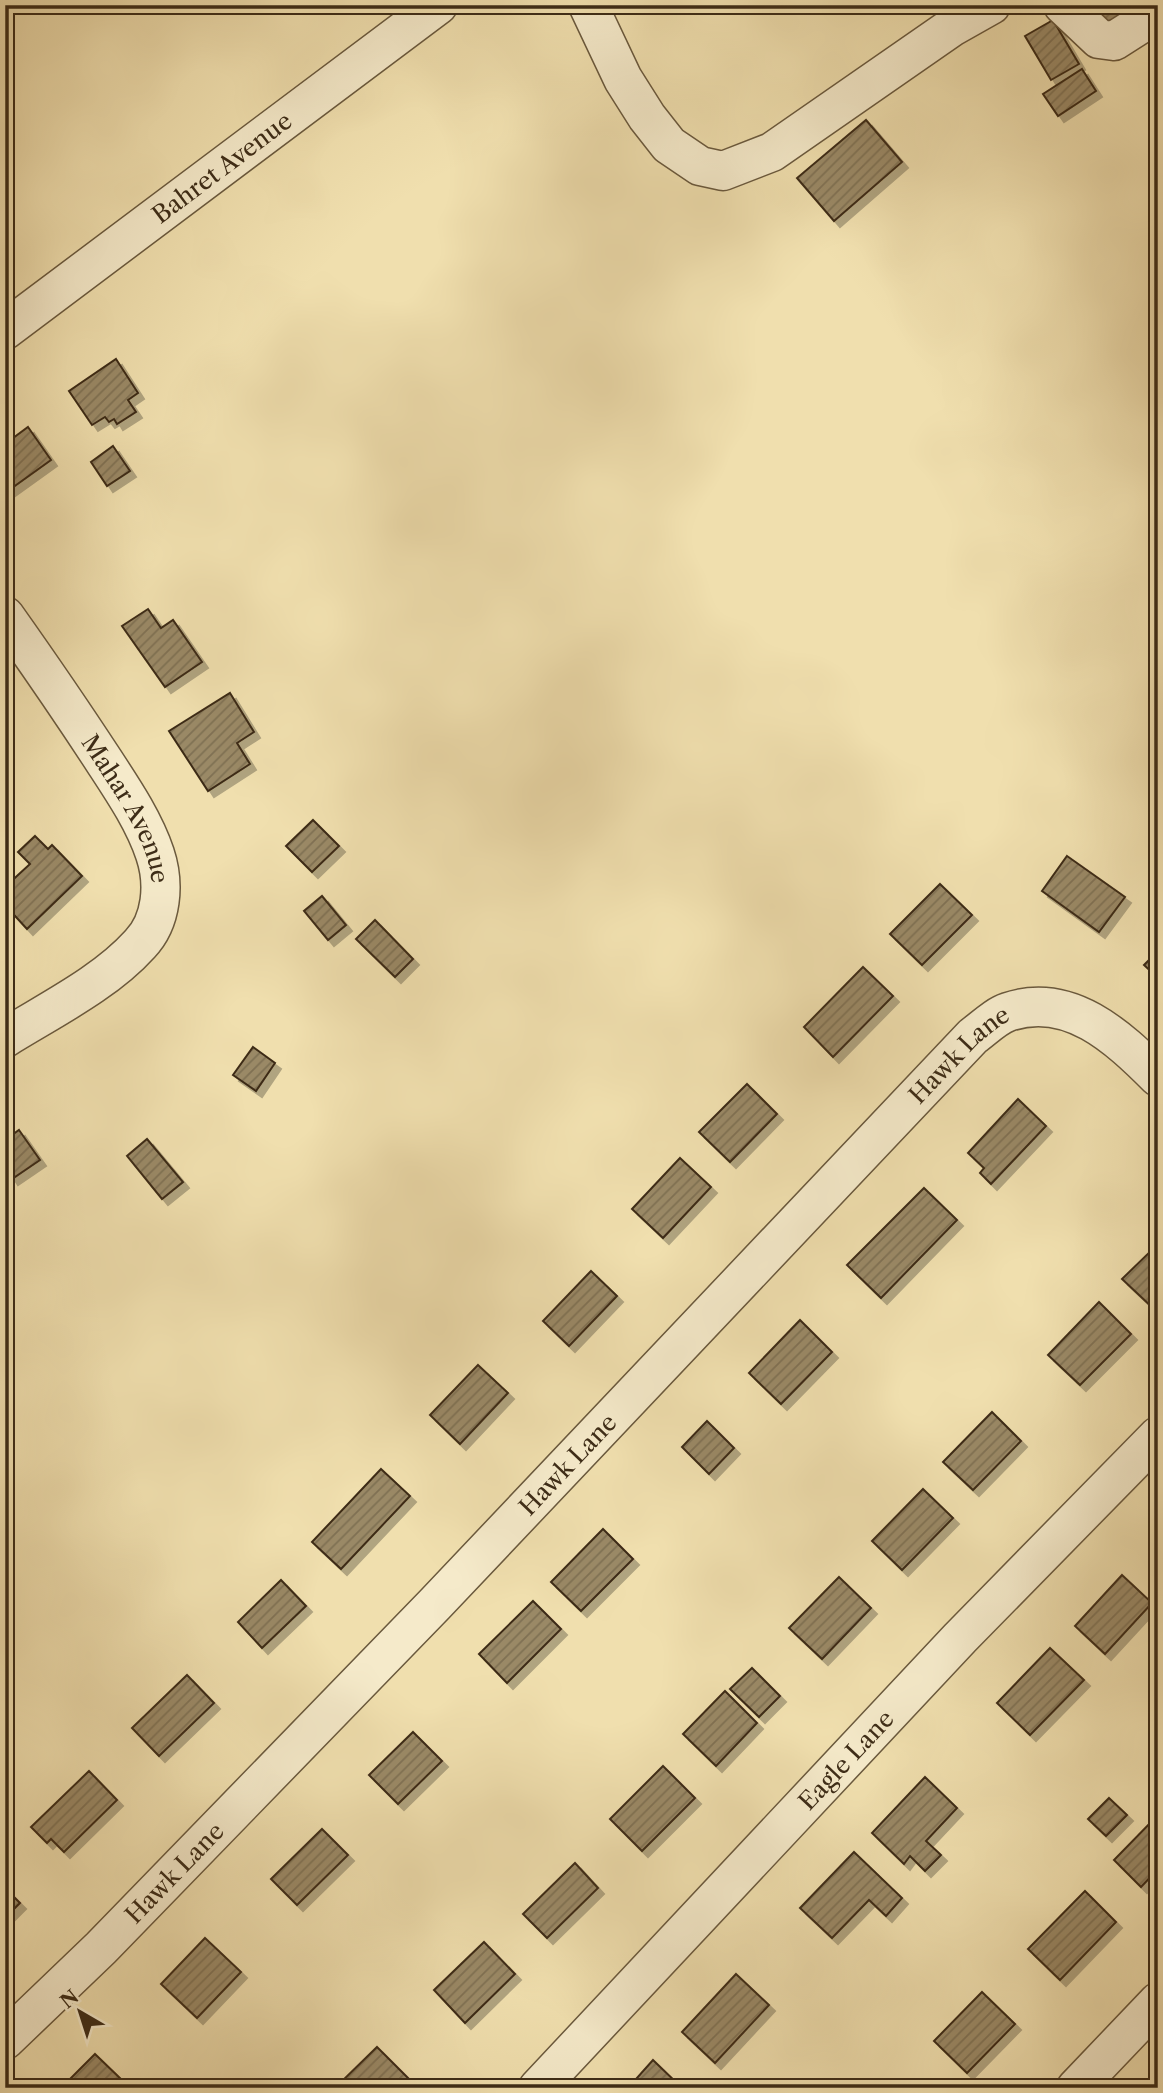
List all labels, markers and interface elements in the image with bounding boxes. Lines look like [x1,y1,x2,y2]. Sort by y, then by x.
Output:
street label: Bahret Avenue [146,106,297,229]
street label: Mahar Avenue [76,729,175,884]
street label: Hawk Lane [902,999,1014,1109]
street label: Hawk Lane [513,1407,622,1521]
street label: Eagle Lane [792,1704,899,1816]
street label: Hawk Lane [119,1816,229,1929]
north arrow [46,1978,116,2048]
text: N [56,1985,83,2013]

